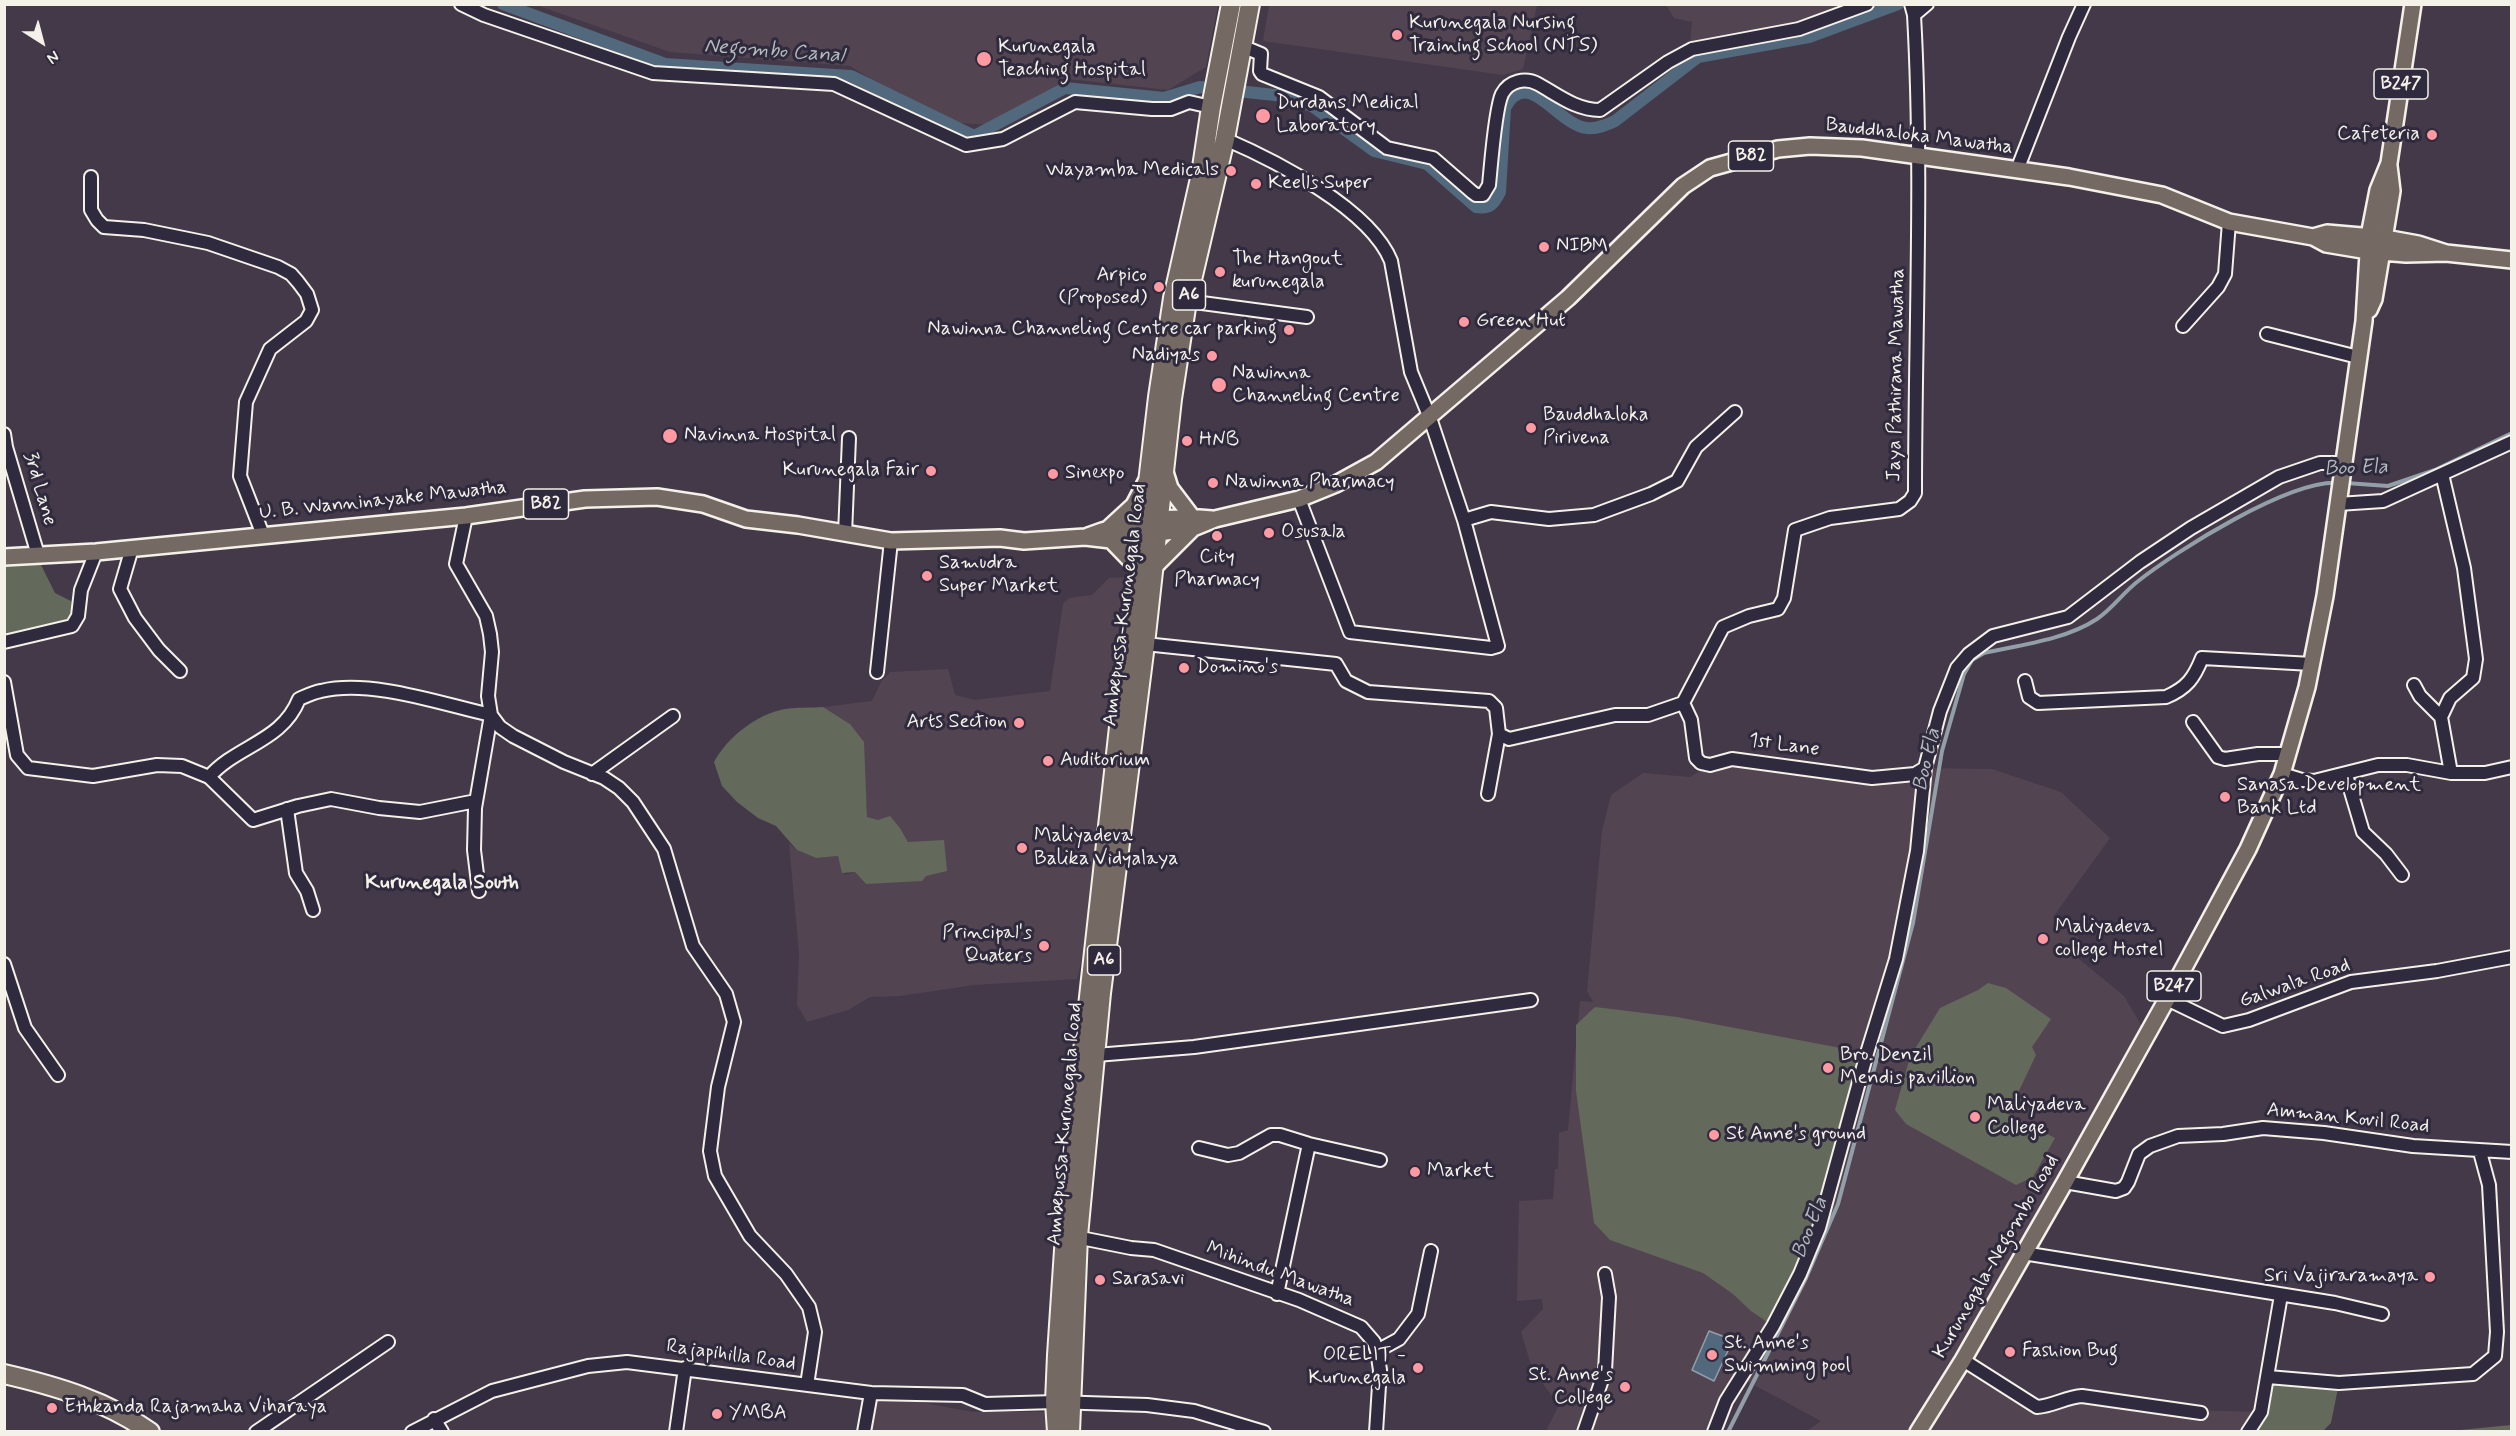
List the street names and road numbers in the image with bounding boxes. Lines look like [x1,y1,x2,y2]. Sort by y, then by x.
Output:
road number: B247 [2374,69,2428,99]
street label: Bauddhaloka Mawatha [1824,114,2014,160]
road number: B82 [1728,141,1774,171]
street label: Jaya Pathirana Mawatha [1883,268,1911,482]
road number: A6 [1172,280,1206,310]
street label: 3rd Lane [17,449,61,529]
street label: U. B. Wanninayake Mawatha [258,476,508,526]
street label: Ambepussa-Kurunegala Road [1099,482,1153,728]
road number: B82 [524,489,568,519]
street label: 1st Lane [1747,729,1821,763]
road number: A6 [1088,945,1120,975]
street label: Galwala Road [2236,954,2354,1014]
road number: B247 [2147,971,2201,1001]
street label: Ambepussa-Kurunegala Road [1043,1001,1089,1247]
street label: Amman Kovil Road [2266,1099,2430,1139]
street label: Kurunegala-Negombo Road [1929,1151,2065,1363]
street label: Mihindu Mawatha [1203,1237,1357,1313]
street label: Rajapihilla Road [665,1335,797,1377]

